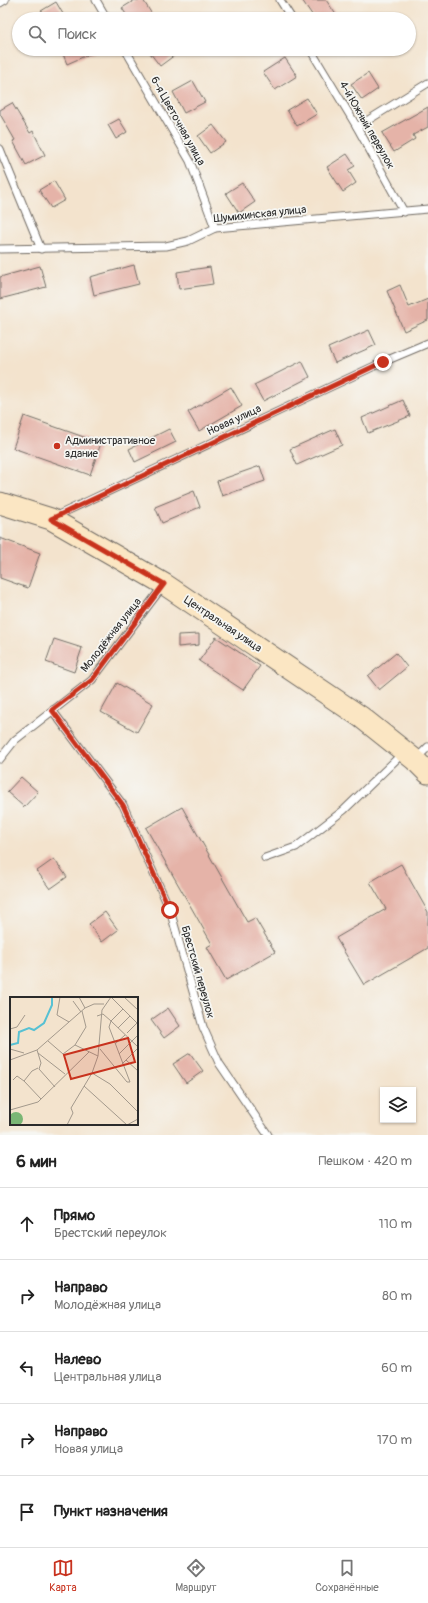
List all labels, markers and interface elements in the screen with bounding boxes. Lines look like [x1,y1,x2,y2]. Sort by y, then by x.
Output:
search box [12,12,416,56]
icon: search [26,23,48,45]
text: Поиск [58,25,97,44]
street label: 6-я Цветочная улица [148,74,208,168]
street label: 4-й Южный переулок [337,79,398,171]
street label: Шумихинская улица [213,203,307,225]
route end [374,353,392,371]
street label: Новая улица [205,402,263,438]
place label: Административное здание [65,434,156,460]
marker: Административное здание [52,441,62,451]
street label: Центральная улица [182,593,264,655]
street label: Молодёжная улица [78,595,144,675]
route start [161,901,179,919]
street label: Брестский переулок [179,924,218,1020]
inset map [10,997,138,1125]
map controls [380,1087,416,1123]
button: layers [380,1087,416,1123]
text: 6 мин [16,1151,57,1172]
text: Пешком · 420 m [318,1153,412,1169]
text: Прямо [54,1206,95,1225]
icon: ahead [16,1213,38,1235]
text: 110 m [379,1216,412,1232]
text: Брестский переулок [54,1225,167,1241]
text: Направо [54,1278,108,1297]
icon: right [16,1285,38,1307]
text: 80 m [382,1288,412,1304]
text: Молодёжная улица [54,1297,161,1313]
text: Налево [54,1350,101,1369]
icon: left [16,1357,38,1379]
text: 60 m [381,1360,412,1376]
text: Центральная улица [54,1369,161,1385]
text: Направо [54,1422,108,1441]
icon: right [16,1429,38,1451]
text: 170 m [377,1432,412,1448]
text: Новая улица [54,1441,123,1457]
icon: arrive [16,1501,38,1523]
text: Пункт назначения [54,1502,168,1521]
tab: Карта [49,1557,77,1594]
tab: Маршрут [175,1557,217,1594]
tab: Сохранённые [315,1557,379,1594]

